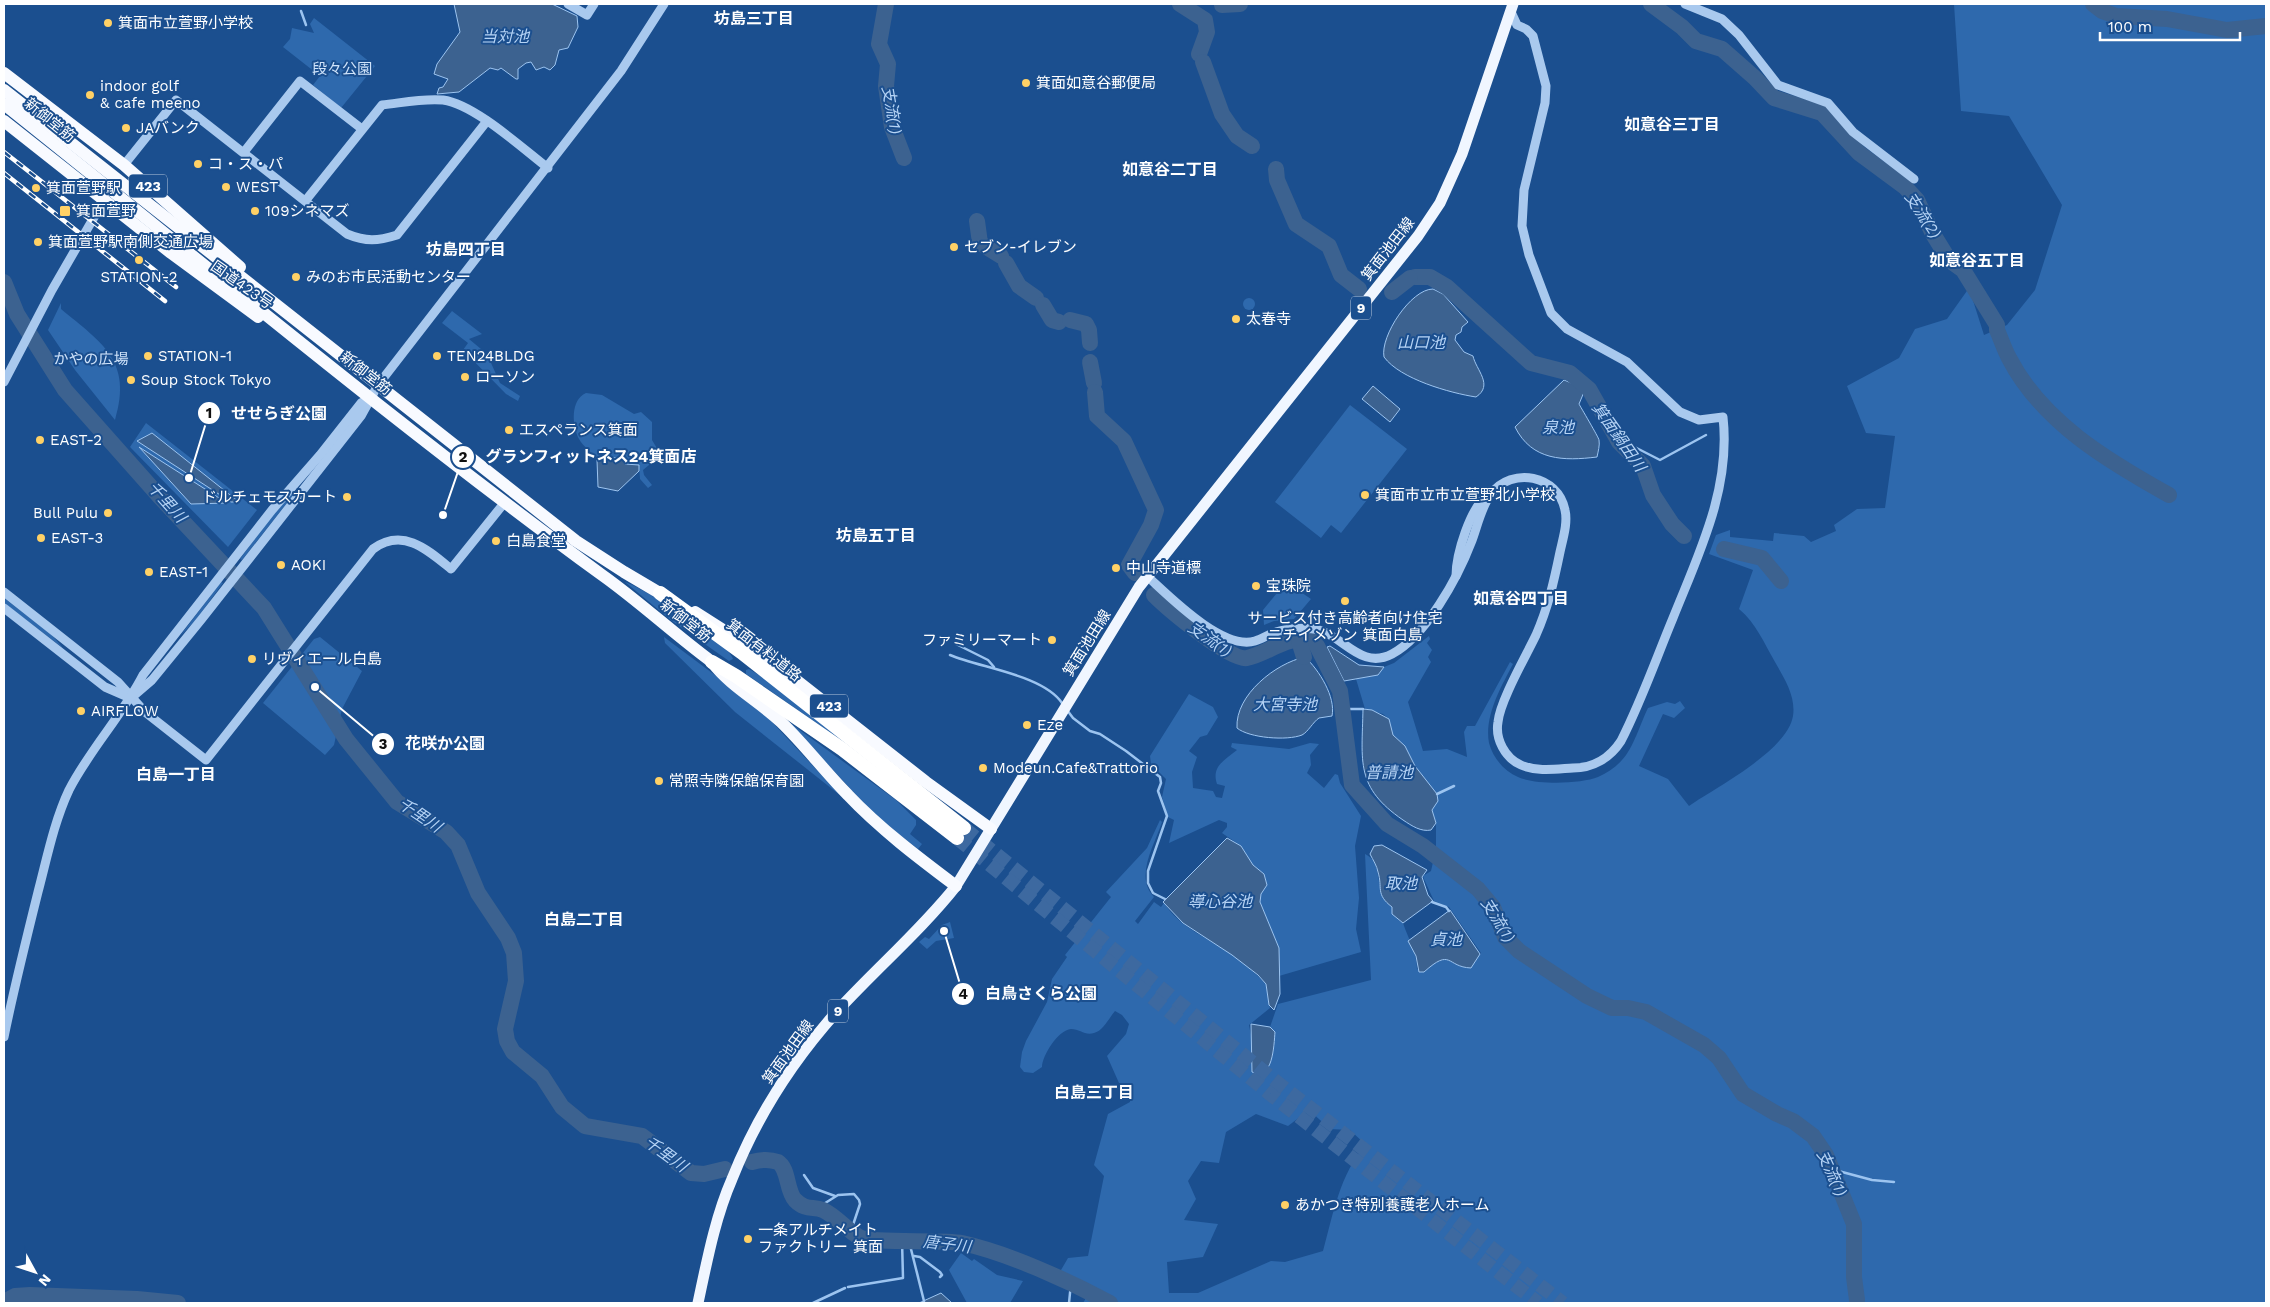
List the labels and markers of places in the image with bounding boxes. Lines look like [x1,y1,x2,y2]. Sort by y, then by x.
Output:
place label: 箕面市立萱野小学校 [118,14,253,32]
marker: 箕面市立萱野小学校 [102,17,114,29]
place label: 箕面如意谷郵便局 [1036,74,1156,92]
place label: indoor golf & cafe meeno [100,77,201,112]
marker: 箕面如意谷郵便局 [1020,77,1032,89]
marker: indoor golf & cafe meeno [84,89,96,101]
place label: JAバンク [136,119,200,137]
marker: JAバンク [120,122,132,134]
place label: コ・ス・パ [208,155,283,173]
marker: コ・ス・パ [192,158,204,170]
place label: WEST [236,178,278,196]
place label: 箕面萱野駅 [46,179,121,197]
marker: WEST [220,181,232,193]
marker: 箕面萱野駅 [30,182,42,194]
place label: 箕面萱野 [76,202,136,220]
place label: 109シネマズ [265,202,349,220]
marker: 箕面萱野 [58,204,72,218]
marker: 109シネマズ [249,205,261,217]
place label: 箕面萱野駅南側交通広場 [48,233,213,251]
marker: 箕面萱野駅南側交通広場 [32,236,44,248]
place label: セブン-イレブン [964,238,1077,256]
marker: セブン-イレブン [948,241,960,253]
marker: STATION-2 [133,254,145,266]
place label: STATION-2 [101,268,177,286]
place label: みのお市民活動センター [306,268,471,286]
marker: みのお市民活動センター [290,271,302,283]
place label: 太春寺 [1246,310,1291,328]
marker: 太春寺 [1230,313,1242,325]
place label: STATION-1 [158,347,232,365]
place label: TEN24BLDG [447,347,535,365]
marker: STATION-1 [142,350,154,362]
marker: TEN24BLDG [431,350,443,362]
place label: ローソン [475,368,535,386]
place label: Soup Stock Tokyo [141,371,271,389]
marker: ローソン [459,371,471,383]
marker: Soup Stock Tokyo [125,374,137,386]
callout: せせらぎ公園 [196,398,337,429]
place label: エスペランス箕面 [519,421,638,439]
marker: エスペランス箕面 [503,424,515,436]
place label: EAST-2 [50,431,102,449]
marker: EAST-2 [34,434,46,446]
callout: グランフィットネス24箕面店 [450,441,707,472]
place label: 箕面市立市立萱野北小学校 [1375,486,1555,504]
place label: ドルチェモスカート [202,488,337,506]
marker: 箕面市立市立萱野北小学校 [1359,489,1371,501]
marker: ドルチェモスカート [341,491,353,503]
place label: Bull Pulu [33,504,98,522]
marker: Bull Pulu [102,507,114,519]
place label: EAST-3 [51,529,103,547]
marker: EAST-3 [35,532,47,544]
place label: 白島食堂 [506,532,566,550]
marker: 白島食堂 [490,535,502,547]
place label: AOKI [291,556,326,574]
marker: AOKI [275,559,287,571]
place label: 中山寺道標 [1126,559,1201,577]
marker: 中山寺道標 [1110,562,1122,574]
place label: EAST-1 [159,563,208,581]
marker: EAST-1 [143,566,155,578]
place label: 宝珠院 [1266,577,1311,595]
marker: 宝珠院 [1250,580,1262,592]
marker: サービス付き高齢者向け住宅 ニチイメゾン 箕面白島 [1339,595,1351,607]
place label: サービス付き高齢者向け住宅 ニチイメゾン 箕面白島 [1247,609,1443,644]
place label: ファミリーマート [922,631,1042,649]
marker: ファミリーマート [1046,634,1058,646]
place label: リヴィエール白島 [262,650,382,668]
marker: リヴィエール白島 [246,653,258,665]
place label: AIRFLOW [91,702,159,720]
marker: AIRFLOW [75,705,87,717]
place label: Eze [1037,716,1063,734]
marker: Eze [1021,719,1033,731]
callout: 花咲か公園 [370,728,495,759]
place label: Modeun.Cafe&Trattorio [993,759,1158,777]
marker: Modeun.Cafe&Trattorio [977,762,989,774]
place label: 常照寺隣保館保育園 [669,772,804,790]
marker: 常照寺隣保館保育園 [653,775,665,787]
callout: 白鳥さくら公園 [950,978,1107,1009]
place label: あかつき特別養護老人ホーム [1295,1196,1490,1214]
marker: あかつき特別養護老人ホーム [1279,1199,1291,1211]
place label: 一条アルチメイト ファクトリー 箕面 [758,1221,883,1256]
marker: 一条アルチメイト ファクトリー 箕面 [742,1233,754,1245]

